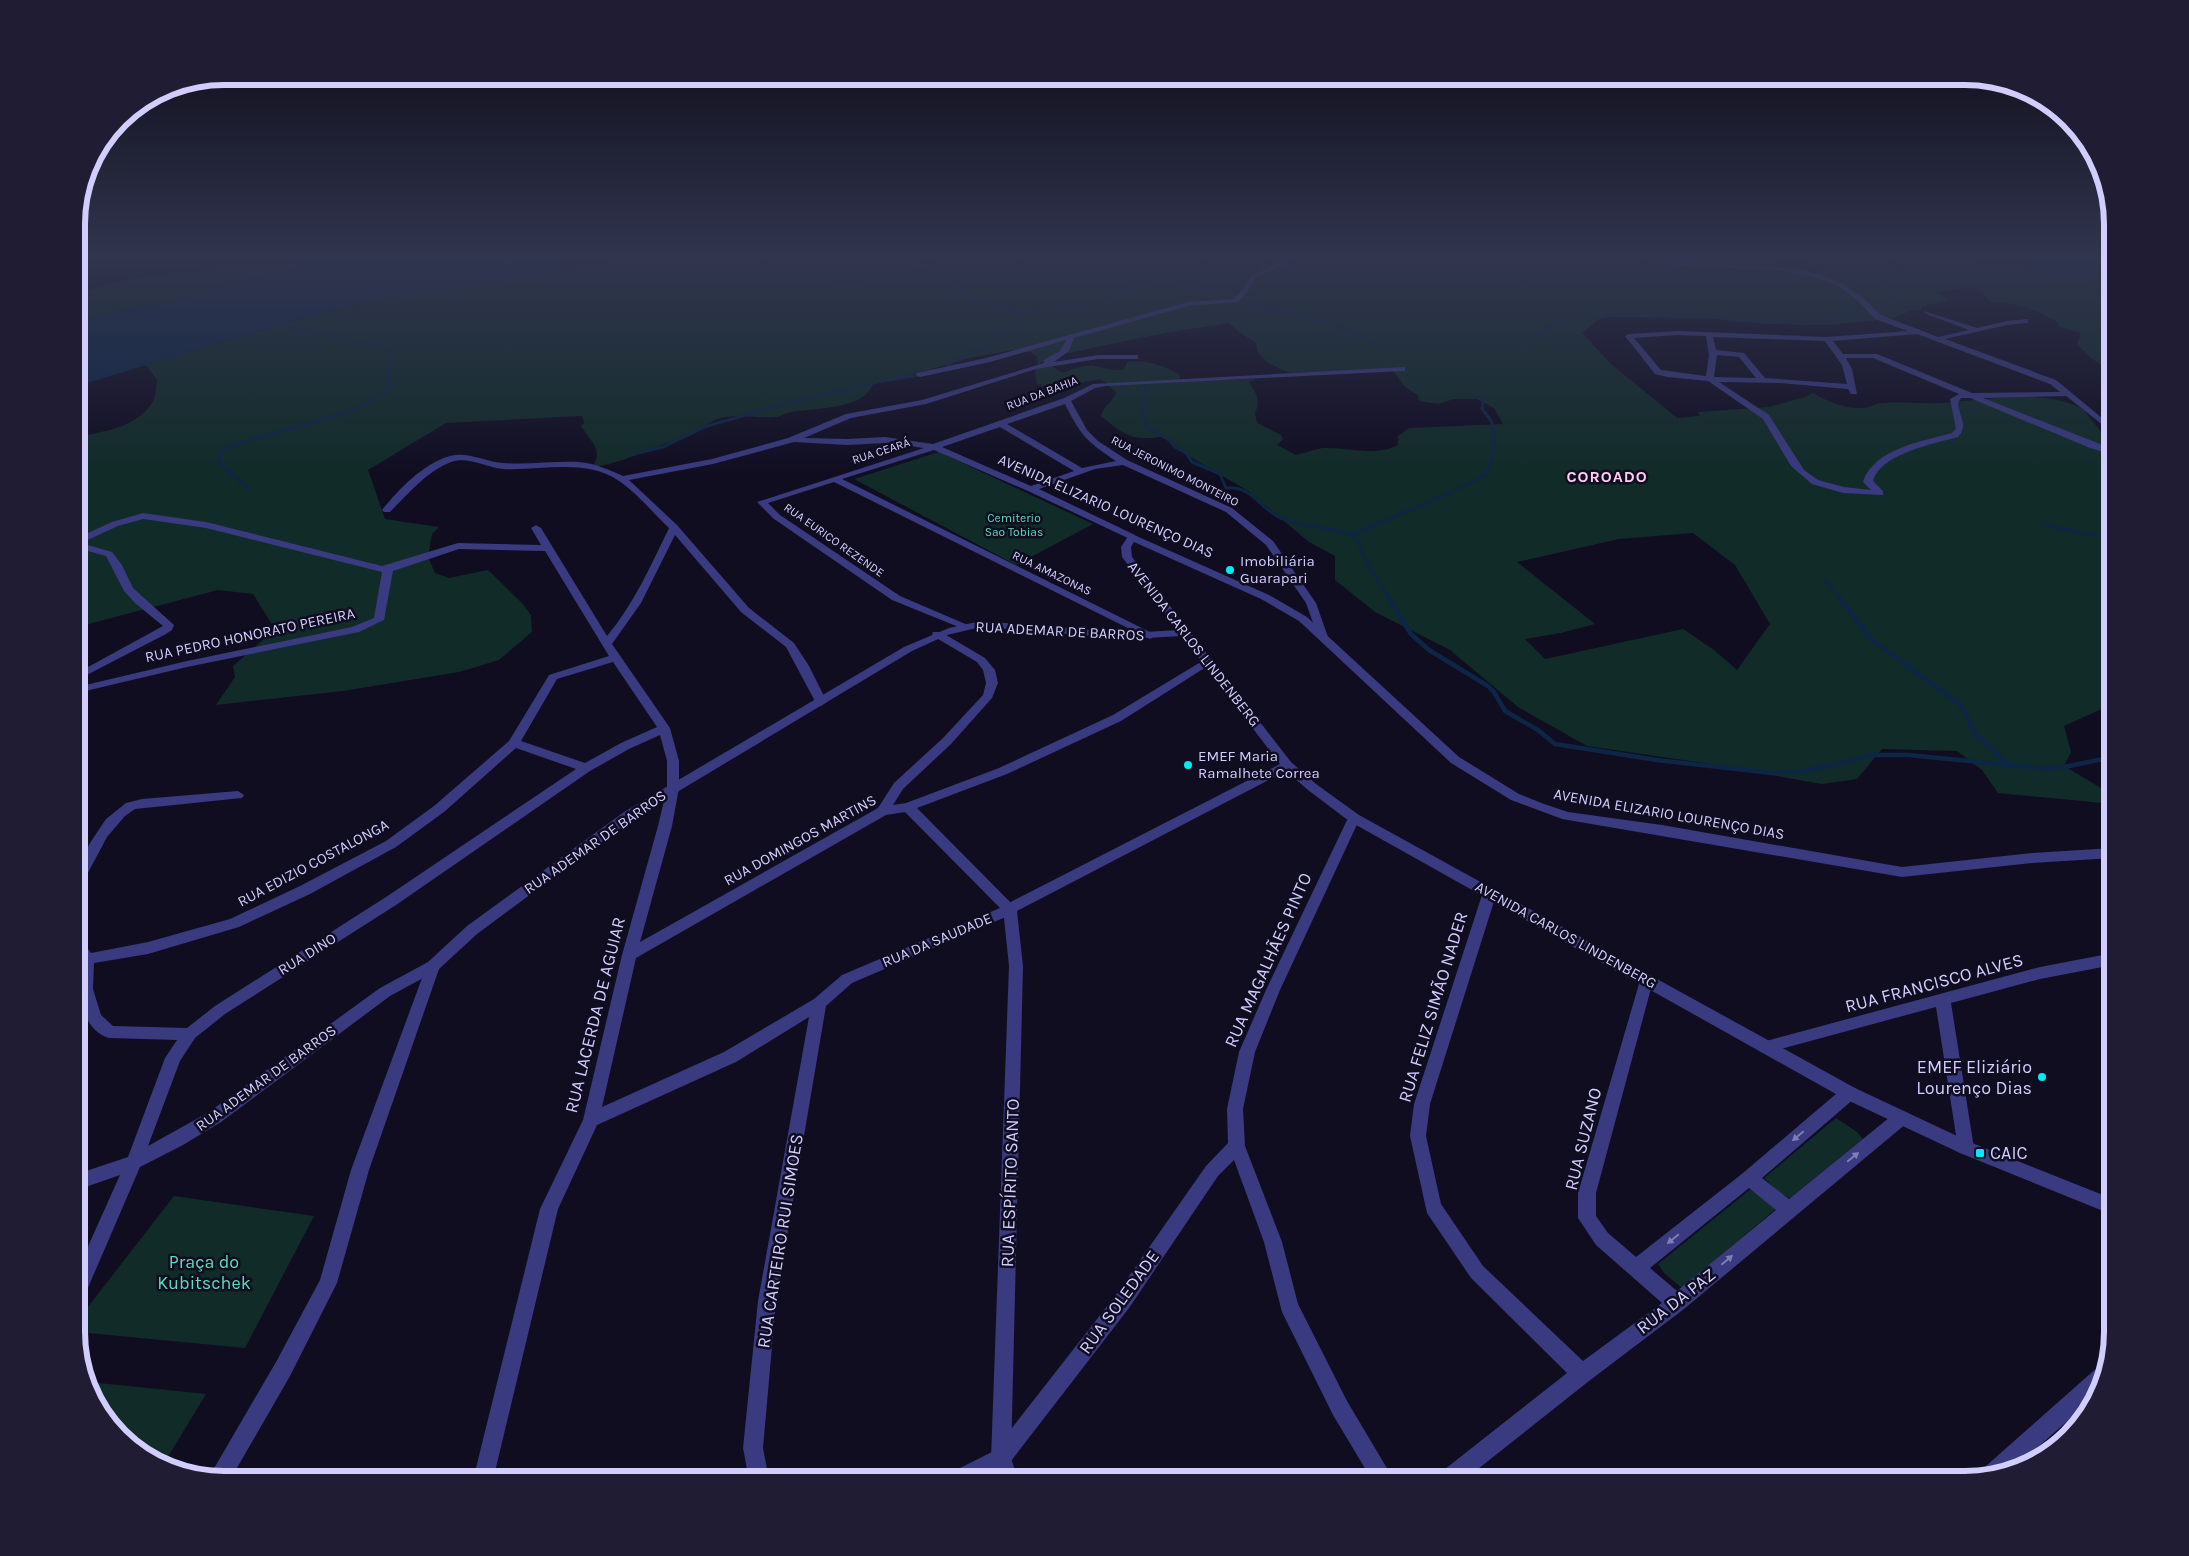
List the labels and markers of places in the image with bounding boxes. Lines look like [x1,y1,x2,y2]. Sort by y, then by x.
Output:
place label: Imobiliária Guarapari [1240,552,1315,587]
marker: Imobiliária Guarapari [1224,564,1236,576]
place label: EMEF Maria Ramalhete Correa [1198,747,1320,782]
marker: EMEF Maria Ramalhete Correa [1182,759,1194,771]
place label: EMEF Eliziário Lourenço Dias [1916,1056,2032,1099]
marker: EMEF Eliziário Lourenço Dias [2036,1071,2048,1083]
place label: CAIC [1990,1142,2027,1164]
marker: CAIC [1974,1147,1986,1159]

